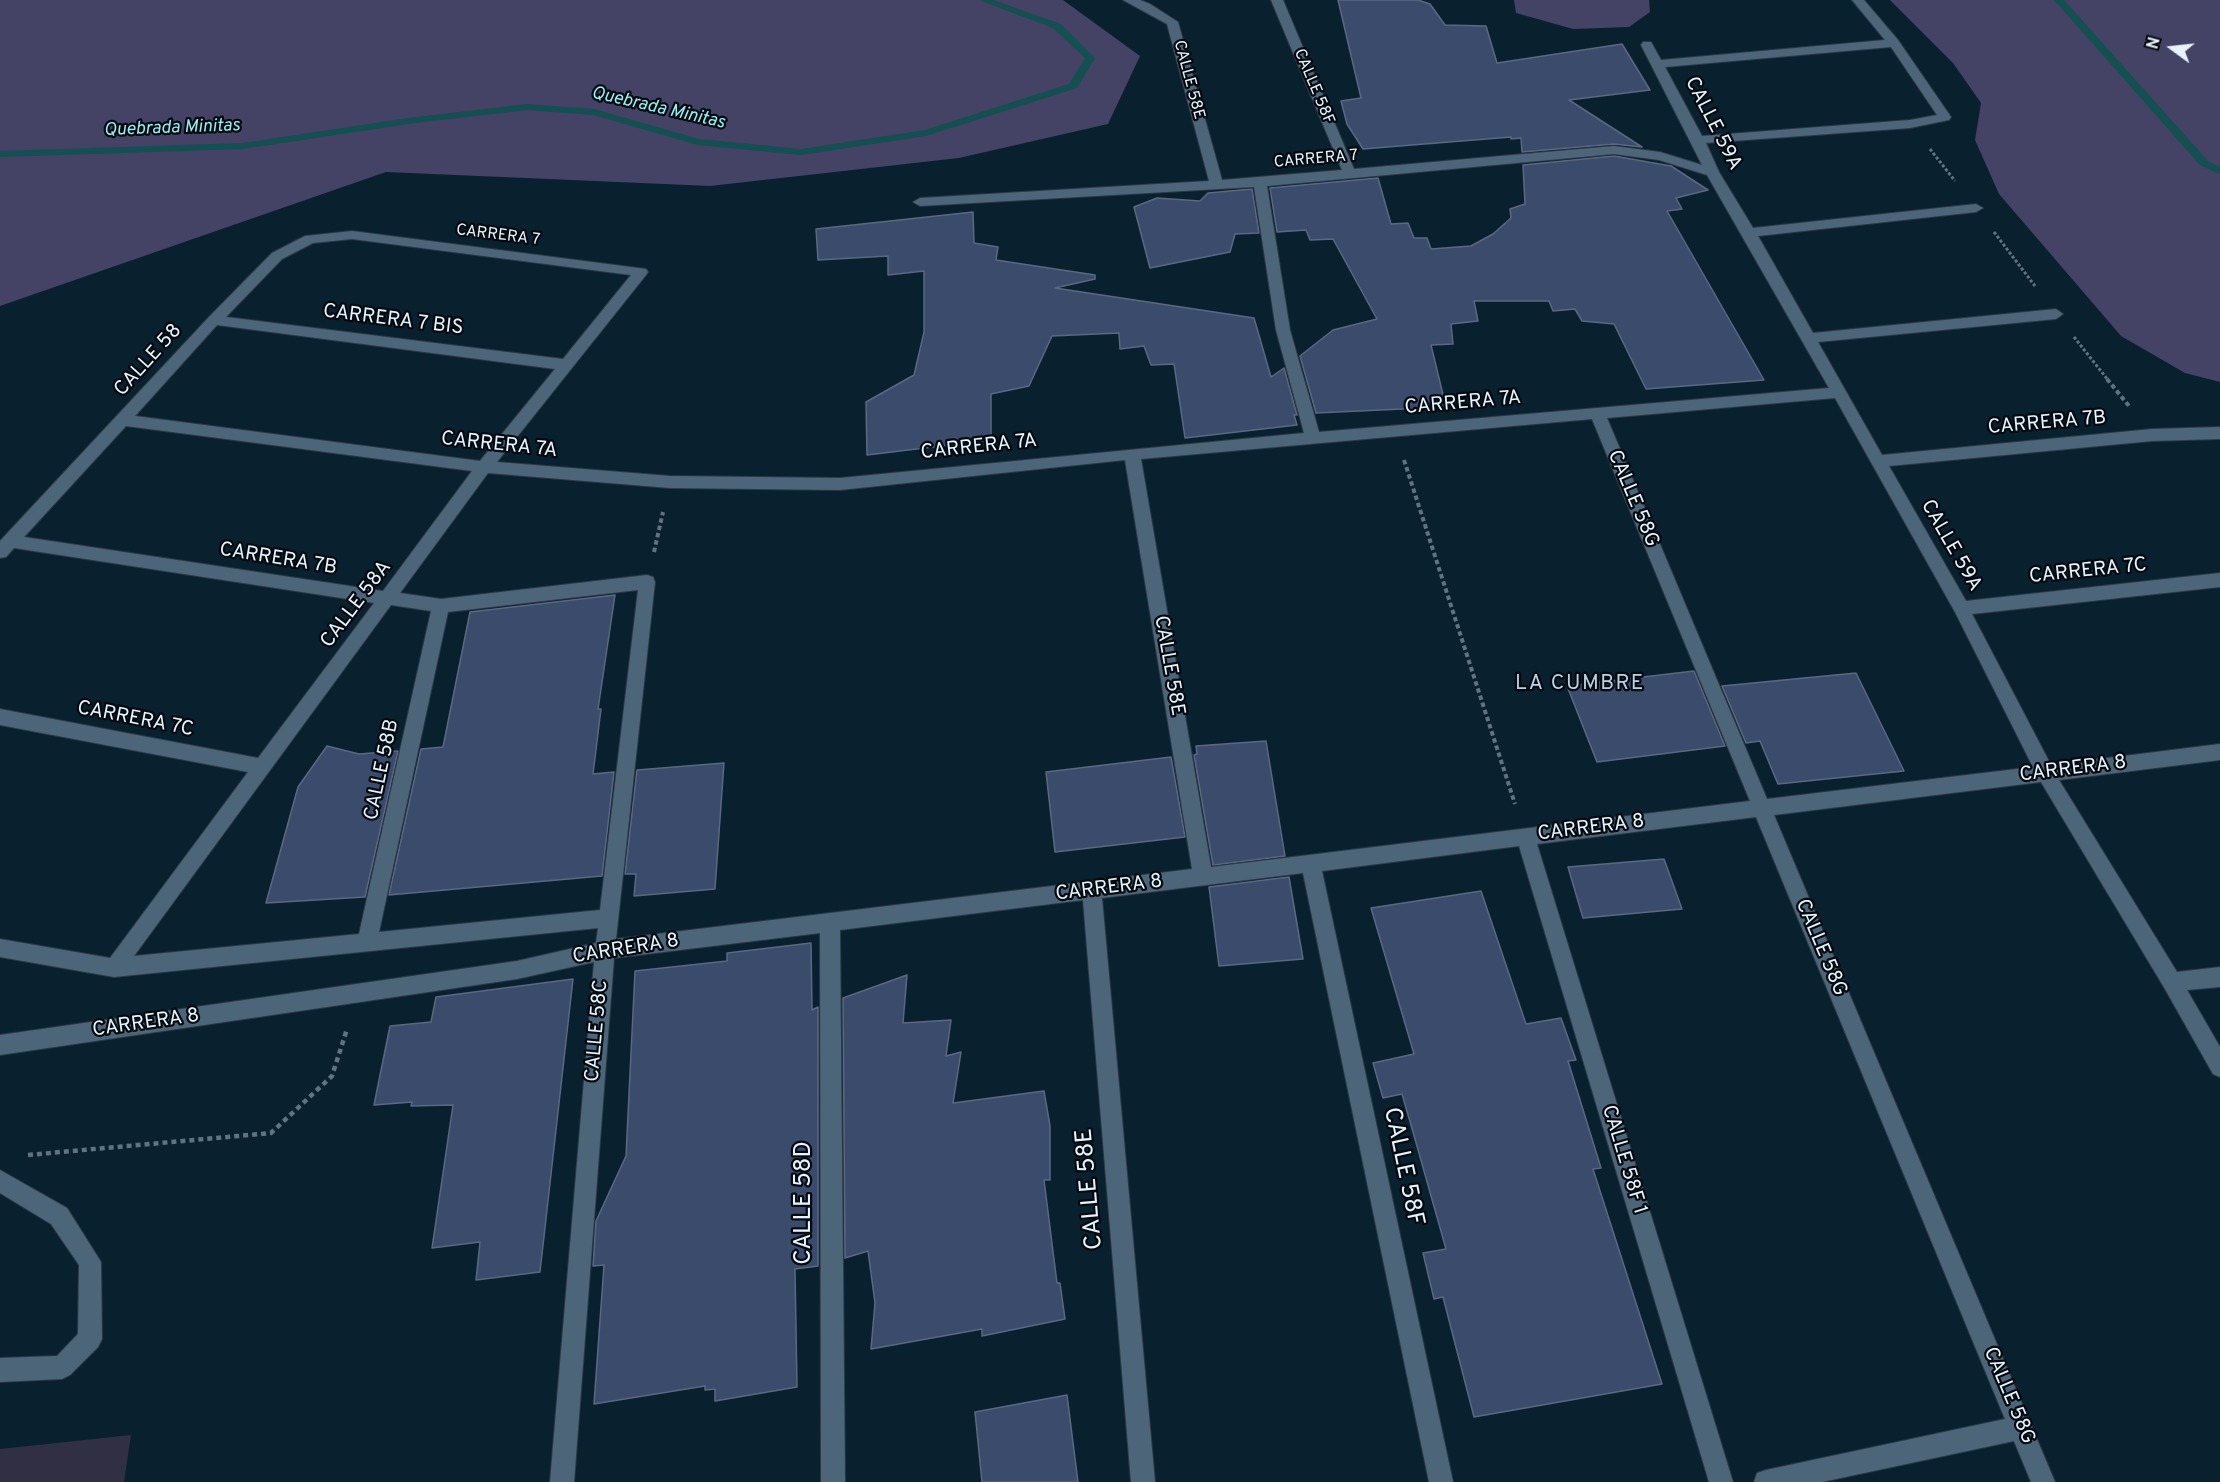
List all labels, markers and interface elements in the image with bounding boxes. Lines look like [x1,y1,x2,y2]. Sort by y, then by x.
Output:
north arrow [2142,18,2202,78]
text: N [2143,35,2166,51]
street label: CALLE 58E [1168,38,1208,122]
street label: CALLE 58F [1288,46,1338,128]
street label: CALLE 59A [1678,73,1746,175]
water label: Quebrada Minitas [589,83,727,135]
water label: Quebrada Minitas [104,116,240,142]
street label: CARRERA 7 [1273,147,1359,173]
street label: CARRERA 7 [455,221,541,251]
street label: CARRERA 7 BIS [322,300,464,342]
street label: CALLE 58 [110,320,188,402]
street label: CARRERA 7A [1404,387,1522,421]
street label: CARRERA 7B [1987,407,2107,441]
street label: CARRERA 7A [440,428,558,464]
street label: CARRERA 7A [920,430,1038,466]
street label: CALLE 58G [1601,447,1663,551]
street label: CALLE 59A [1914,496,1986,596]
street label: CARRERA 7B [217,539,339,581]
street label: CARRERA 7C [2028,554,2148,590]
street label: CALLE 58A [316,557,398,653]
street label: CALLE 58E [1147,614,1189,718]
district label: LA CUMBRE [1515,672,1645,698]
street label: CARRERA 7C [75,697,195,743]
street label: CALLE 58B [361,717,405,823]
street label: CARRERA 8 [2018,752,2128,788]
street label: CARRERA 8 [1536,811,1646,847]
street label: CARRERA 8 [1054,871,1164,907]
street label: CALLE 58G [1789,896,1851,1000]
street label: CARRERA 8 [571,930,681,970]
street label: CALLE 58C [582,979,614,1083]
street label: CARRERA 8 [91,1005,201,1043]
street label: CALLE 58F 1 [1595,1103,1651,1217]
street label: CALLE 58F [1375,1105,1429,1229]
street label: CALLE 58E [1071,1127,1111,1251]
street label: CALLE 58D [791,1141,819,1265]
street label: CALLE 58G [1977,1344,2039,1448]

